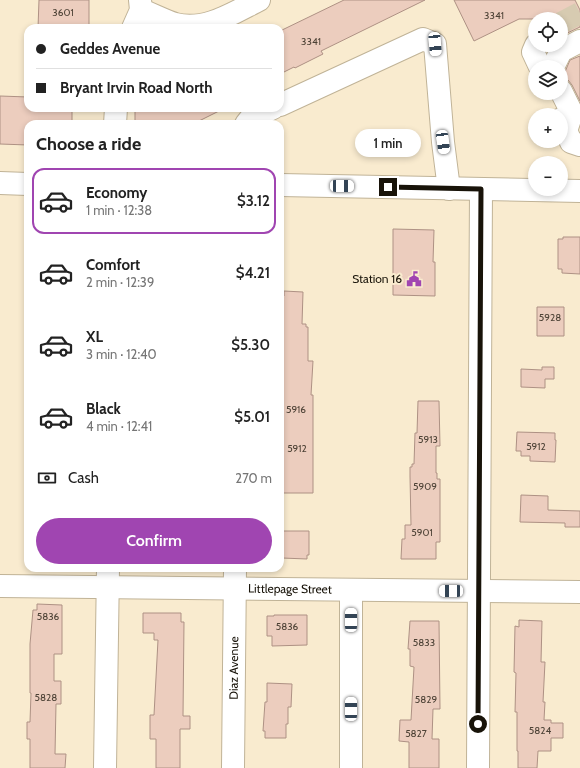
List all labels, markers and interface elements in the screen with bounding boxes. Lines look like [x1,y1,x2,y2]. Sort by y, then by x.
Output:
house number: 3601 [52,6,74,19]
house number: 3341 [484,9,504,22]
map controls [528,12,568,196]
button: locate [528,12,568,52]
car [428,32,442,56]
house number: 3341 [301,35,321,48]
text: Geddes Avenue [60,40,160,58]
button: layers [528,60,568,100]
text: Bryant Irvin Road North [60,79,213,97]
button: + [528,108,568,148]
callout: 1 min [355,129,421,157]
car [435,129,451,155]
text: Choose a ride [36,133,141,155]
text: 1 min [373,135,403,151]
button: − [528,156,568,196]
route end [379,178,397,196]
car [330,180,354,192]
icon: car [38,183,74,219]
text: Economy [86,184,147,202]
text: $3.12 [237,192,270,210]
text: 1 min · 12:38 [86,202,152,218]
icon: car [38,255,74,291]
text: Comfort [86,256,140,274]
text: $4.21 [236,264,270,282]
public building icon: Station 16 [405,270,423,288]
place label: Station 16 [352,271,402,286]
text: 2 min · 12:39 [86,274,154,290]
house number: 5928 [539,311,561,324]
icon: car [38,327,74,363]
text: XL [86,328,103,346]
text: $5.30 [231,336,270,354]
text: 3 min · 12:40 [86,346,157,362]
icon: car [38,399,74,435]
text: Black [86,400,121,418]
house number: 5916 [286,403,306,416]
text: $5.01 [234,408,270,426]
text: 4 min · 12:41 [86,418,152,434]
house number: 5913 [418,433,438,446]
house number: 5912 [526,440,546,453]
house number: 5912 [287,442,307,455]
icon: cash [36,467,58,489]
text: Cash [68,469,99,487]
text: 270 m [235,470,272,486]
house number: 5909 [413,480,437,493]
button: Confirm [36,518,272,564]
house number: 5901 [411,526,433,539]
street label: Littlepage Street [248,581,332,596]
car [439,585,463,597]
car [345,608,357,632]
house number: 5836 [37,610,60,623]
house number: 5836 [276,620,299,633]
street label: Diaz Avenue [226,636,241,700]
house number: 5833 [413,636,435,649]
house number: 5828 [35,691,57,704]
house number: 5829 [415,693,438,706]
car [345,697,357,721]
route start [469,715,487,733]
house number: 5824 [529,724,551,737]
house number: 5827 [405,727,427,740]

